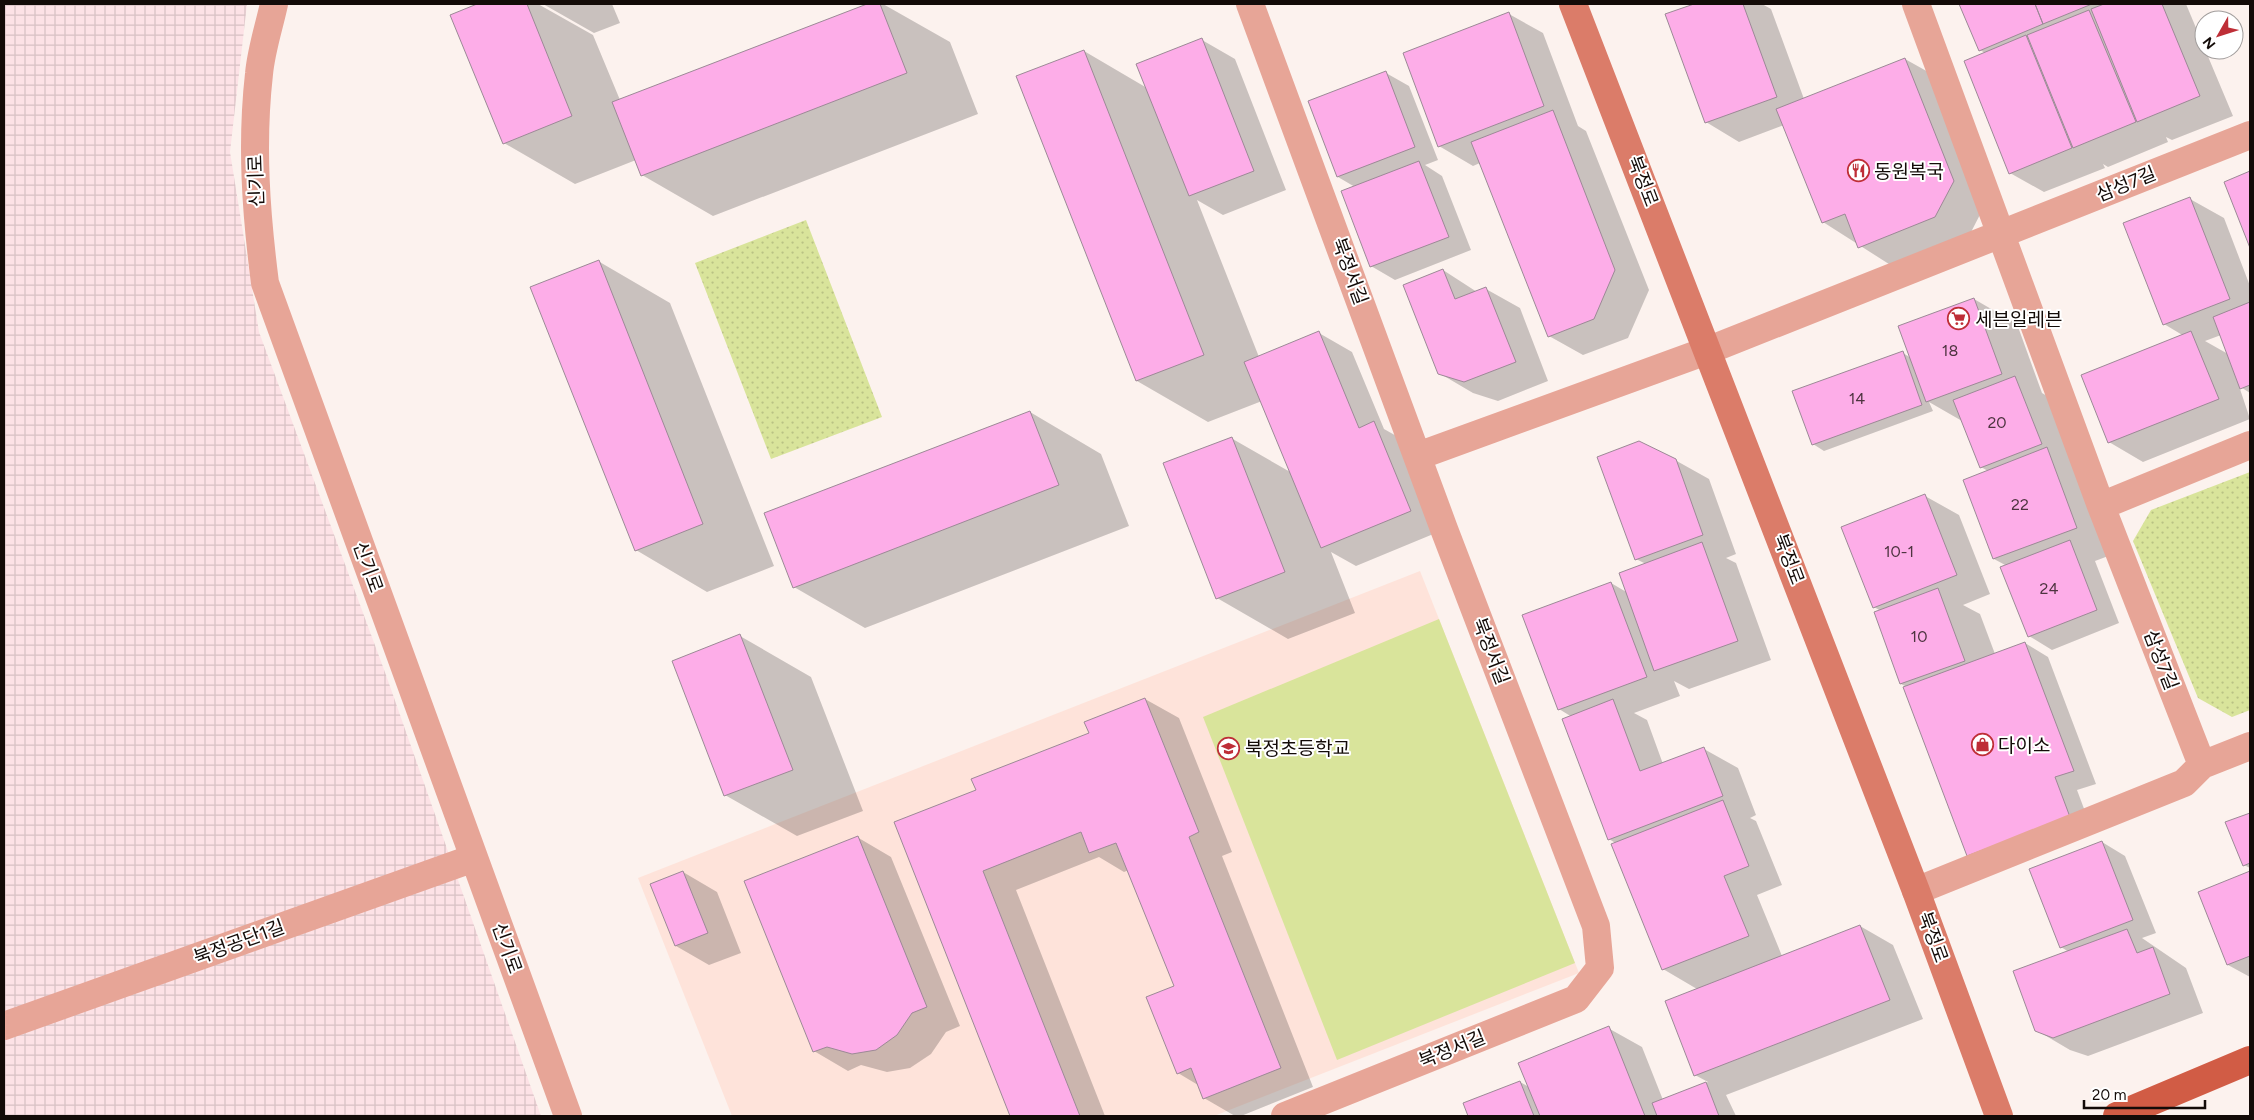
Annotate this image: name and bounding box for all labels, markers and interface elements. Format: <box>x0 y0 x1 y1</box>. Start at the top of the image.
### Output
north arrow <box>2194 10 2244 60</box>
text: N <box>2199 33 2219 52</box>
street label: 북정로 <box>1623 152 1663 210</box>
street label: 신기로 <box>244 154 268 208</box>
restaurant icon: 동원복국 <box>1846 159 1870 183</box>
place label: 동원복국 <box>1874 160 1944 183</box>
street label: 삼성7길 <box>2093 162 2159 206</box>
street label: 북정서길 <box>1327 234 1373 308</box>
supermarket icon: 세븐일레븐 <box>1947 307 1971 331</box>
place label: 세븐일레븐 <box>1975 308 2062 331</box>
house number: 18 <box>1942 341 1958 360</box>
house number: 14 <box>1849 389 1865 408</box>
house number: 20 <box>1987 413 2007 432</box>
house number: 22 <box>2011 495 2029 514</box>
street label: 북정로 <box>1769 530 1809 588</box>
street label: 신기로 <box>348 538 388 596</box>
house number: 10-1 <box>1884 542 1914 561</box>
house number: 24 <box>2040 579 2058 598</box>
street label: 북정서길 <box>1468 614 1514 688</box>
house number: 10 <box>1911 627 1927 646</box>
street label: 삼성7길 <box>2139 627 2183 693</box>
shop icon: 다이소 <box>1970 733 1994 757</box>
place label: 다이소 <box>1998 734 2050 757</box>
school or university icon: 북정초등학교 <box>1217 736 1241 760</box>
place label: 북정초등학교 <box>1245 737 1350 760</box>
street label: 북정로 <box>1913 908 1953 966</box>
street label: 북정공단1길 <box>190 915 288 969</box>
street label: 신기로 <box>487 919 527 977</box>
street label: 북정서길 <box>1415 1025 1489 1073</box>
scale bar <box>2084 1078 2205 1110</box>
text: 20 m <box>2092 1086 2126 1104</box>

